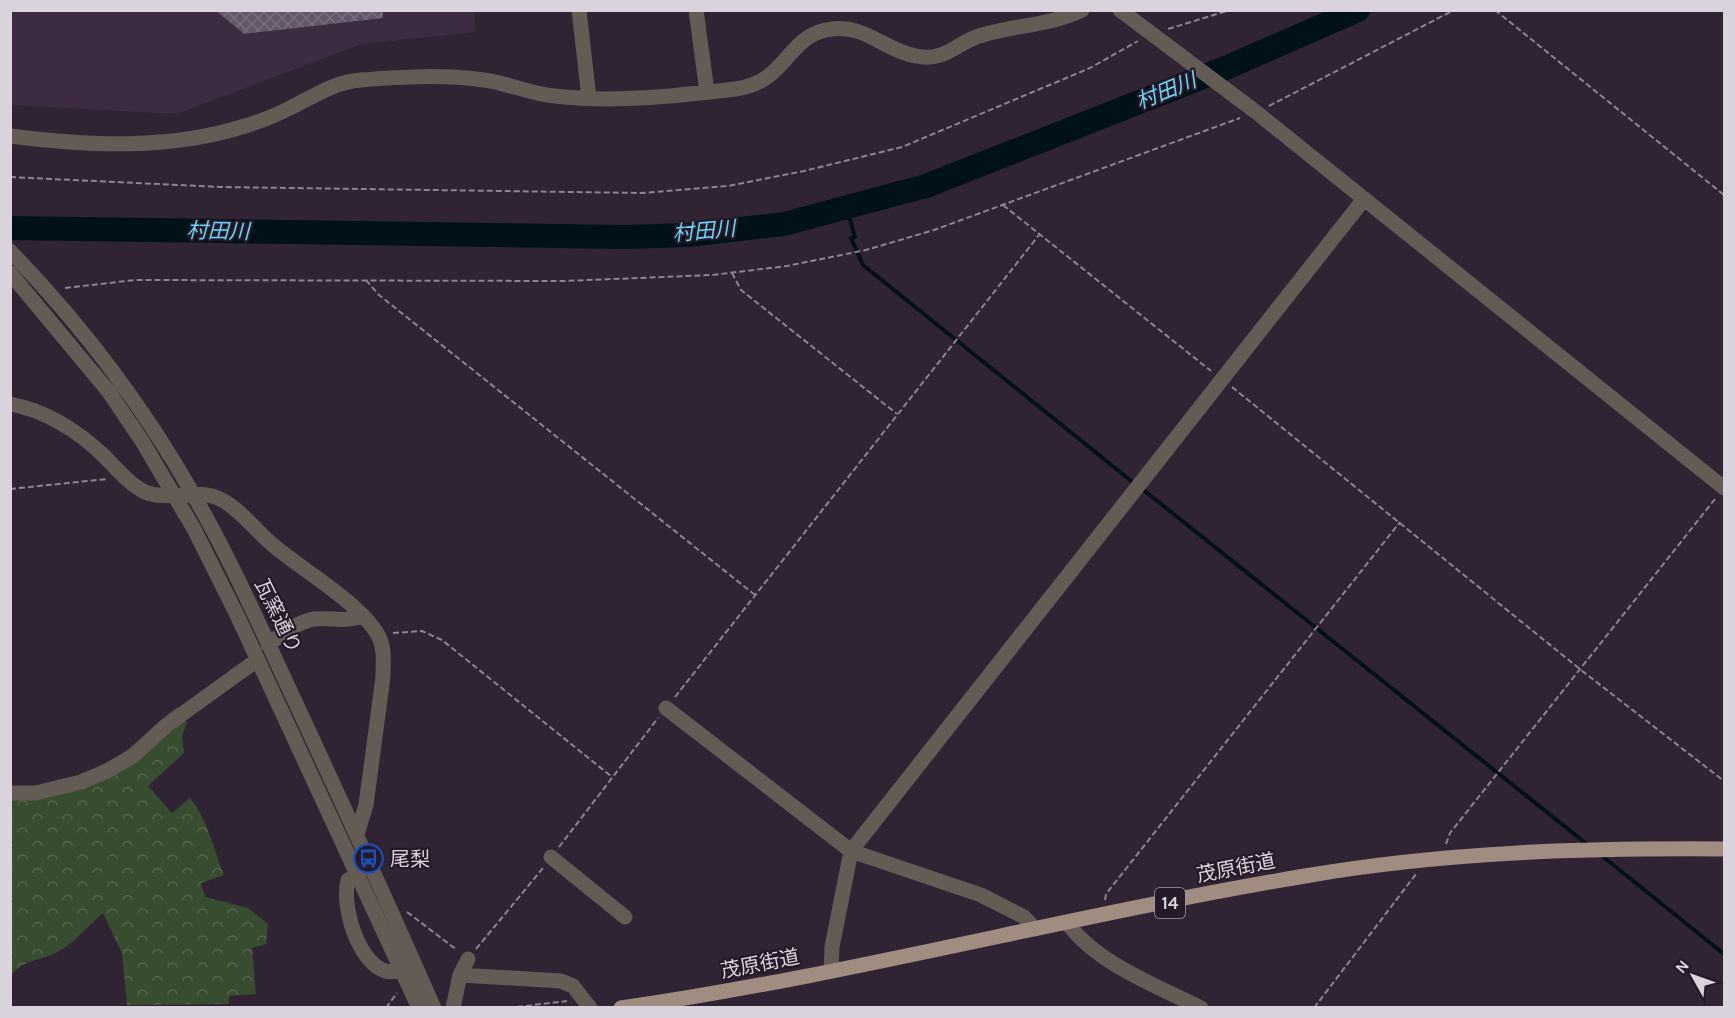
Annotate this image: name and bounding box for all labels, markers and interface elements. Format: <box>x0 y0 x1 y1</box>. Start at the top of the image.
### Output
water label: 村田川 <box>1132 67 1202 114</box>
water label: 村田川 <box>672 216 738 246</box>
water label: 村田川 <box>186 218 252 244</box>
street label: 瓦窯通り <box>250 575 306 657</box>
bus stop icon: 尾梨 <box>353 843 385 875</box>
place label: 尾梨 <box>390 848 430 871</box>
street label: 茂原街道 <box>1195 849 1277 887</box>
road number: 14 <box>1155 888 1185 918</box>
street label: 茂原街道 <box>719 945 801 983</box>
north arrow <box>1663 946 1723 1006</box>
text: N <box>1671 956 1693 977</box>

